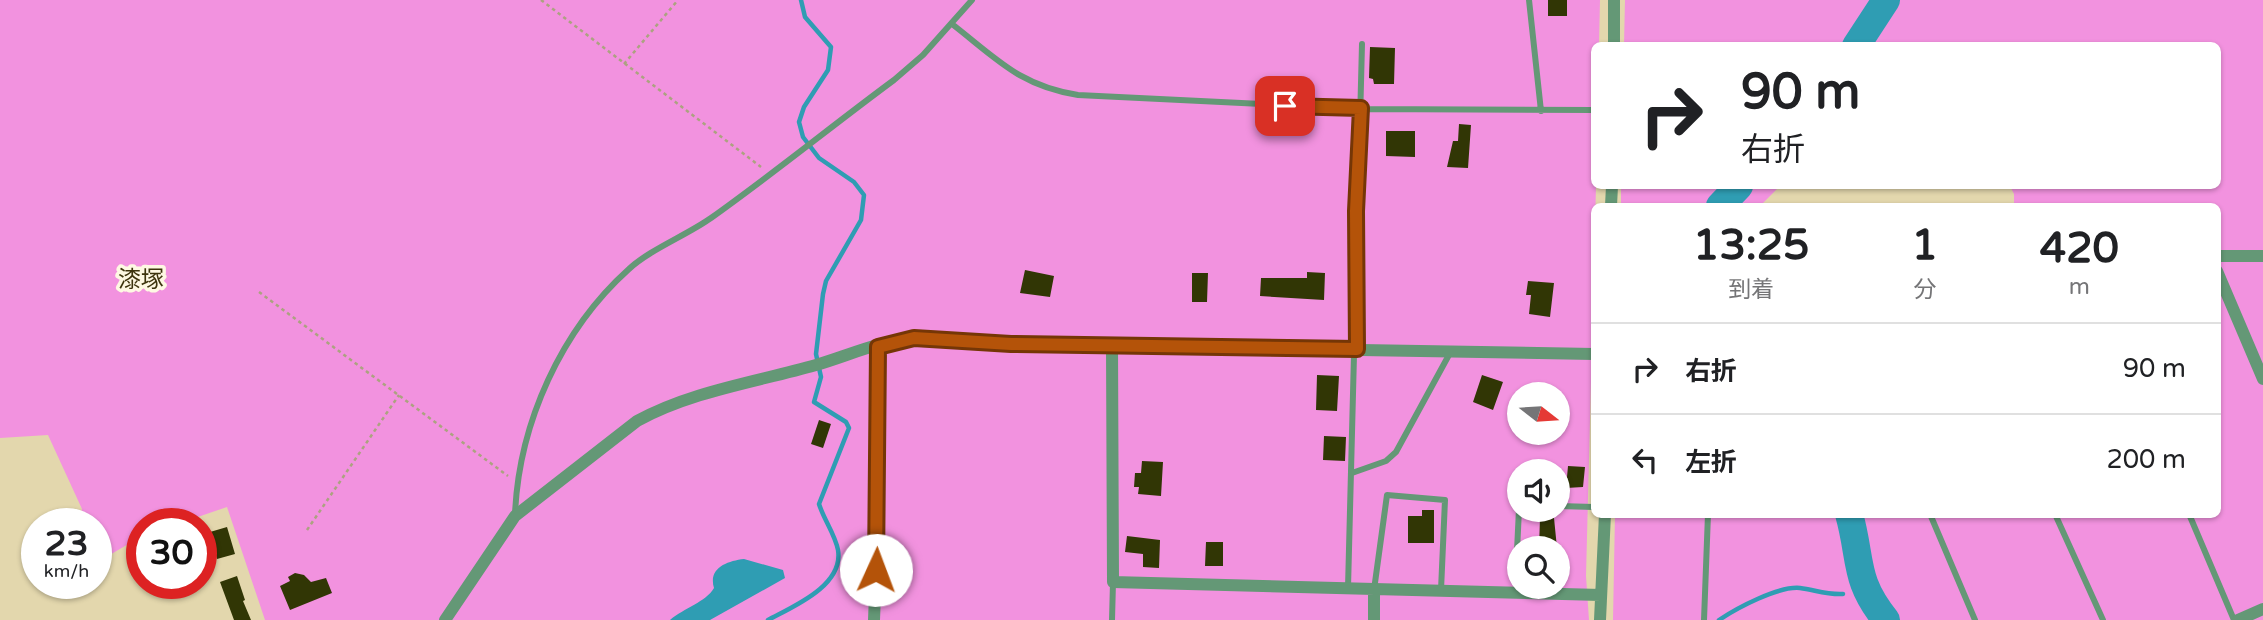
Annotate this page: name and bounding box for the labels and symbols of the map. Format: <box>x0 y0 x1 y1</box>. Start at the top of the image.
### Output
pin <box>1255 76 1315 136</box>
district label: 漆塚 <box>118 266 164 294</box>
north arrow <box>1507 382 1570 444</box>
speed limit sign: 30 <box>126 508 217 599</box>
position arrow <box>839 533 913 607</box>

